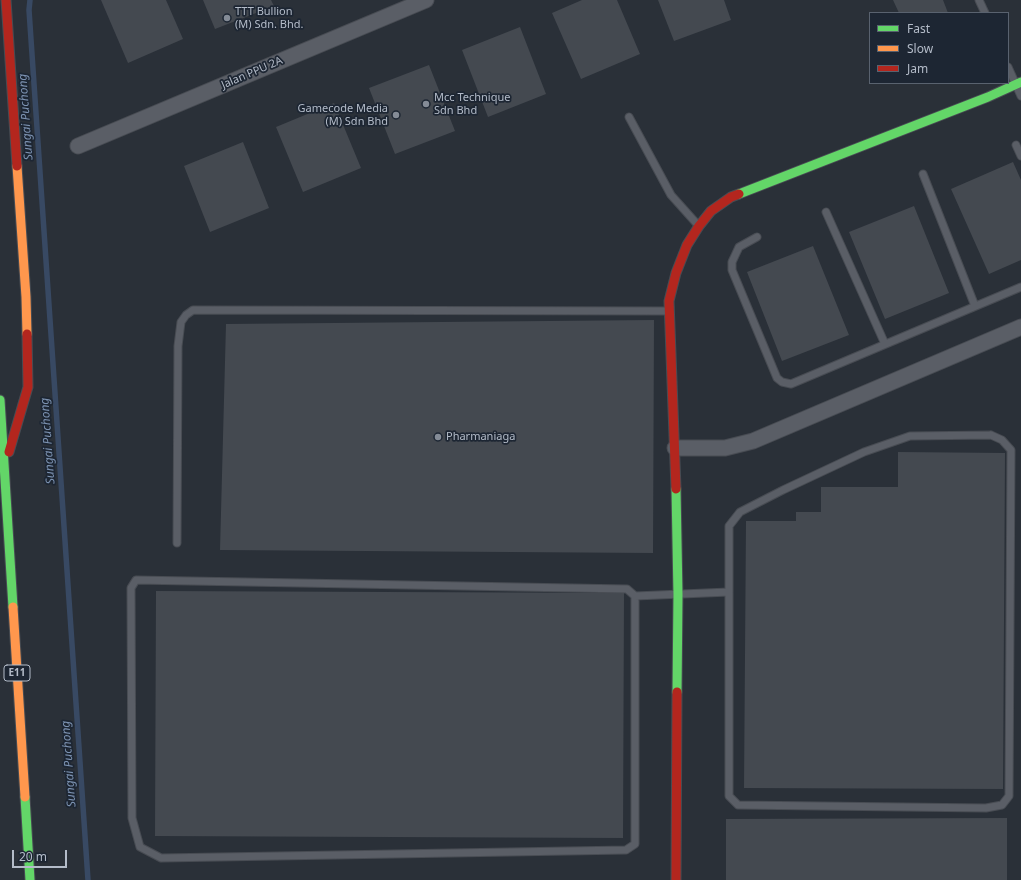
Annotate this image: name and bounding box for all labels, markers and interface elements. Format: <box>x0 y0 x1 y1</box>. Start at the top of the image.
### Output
place label: TTT Bullion (M) Sdn. Bhd. <box>235 5 304 31</box>
legend <box>869 12 1009 84</box>
marker: TTT Bullion (M) Sdn. Bhd. <box>222 13 232 23</box>
text: Fast <box>907 20 930 37</box>
text: Slow <box>907 40 933 57</box>
street label: Jalan PPU 2A <box>219 54 285 92</box>
text: Jam <box>907 60 928 77</box>
water label: Sungai Puchong <box>16 73 36 161</box>
place label: Mcc Technique Sdn Bhd <box>434 91 510 117</box>
marker: Mcc Technique Sdn Bhd <box>421 99 431 109</box>
place label: Gamecode Media (M) Sdn Bhd <box>298 102 388 128</box>
marker: Gamecode Media (M) Sdn Bhd <box>391 110 401 120</box>
water label: Sungai Puchong <box>38 397 58 485</box>
place label: Pharmaniaga <box>446 430 515 444</box>
marker: Pharmaniaga <box>433 432 443 442</box>
road number: E11 <box>4 665 30 681</box>
water label: Sungai Puchong <box>59 720 79 808</box>
scale bar <box>14 842 69 868</box>
text: 20 m <box>19 848 47 865</box>

